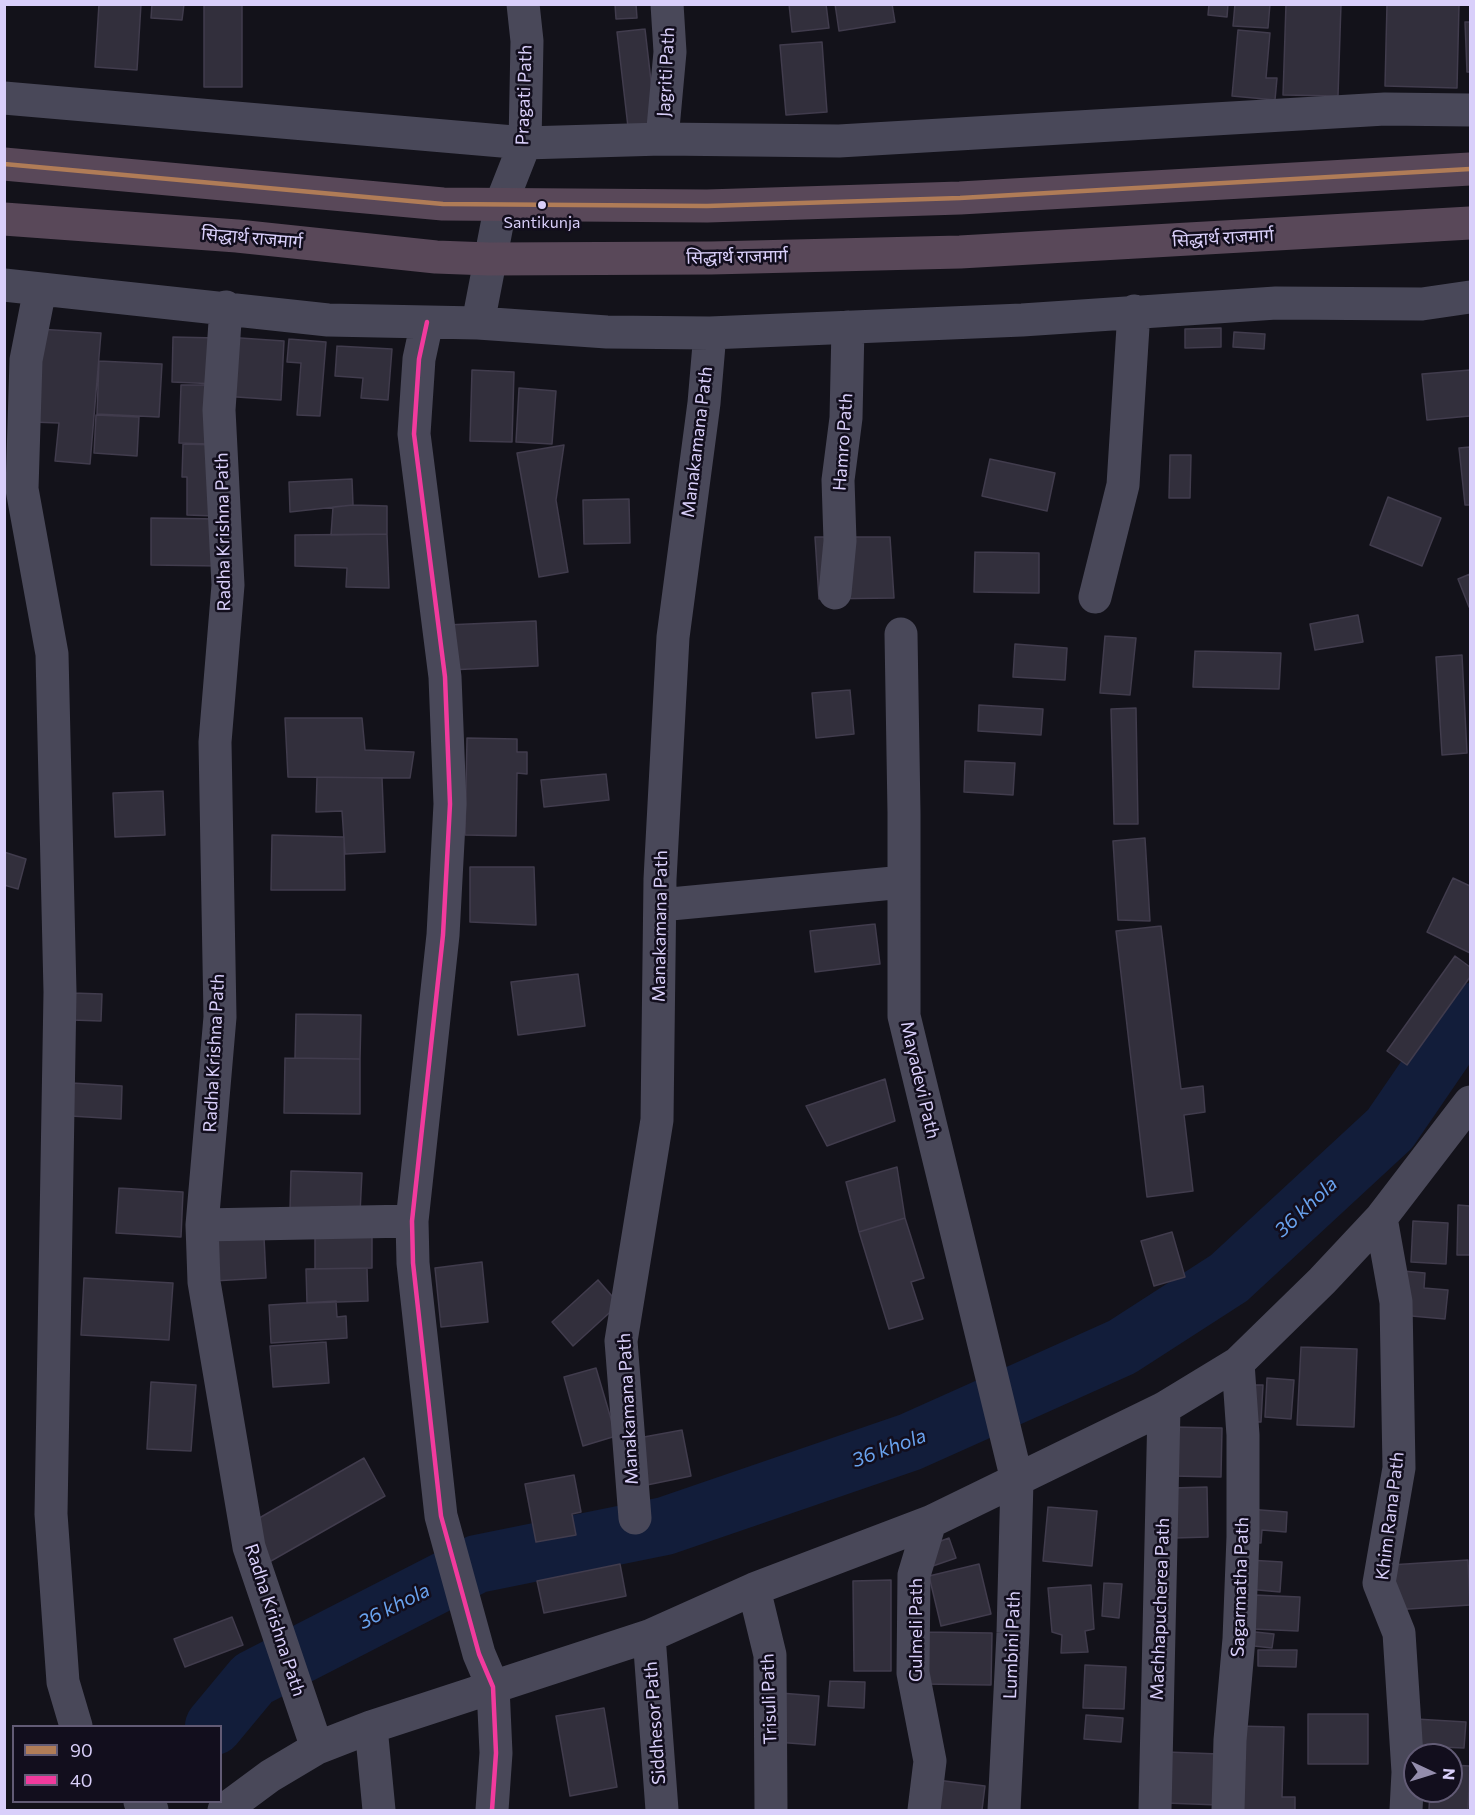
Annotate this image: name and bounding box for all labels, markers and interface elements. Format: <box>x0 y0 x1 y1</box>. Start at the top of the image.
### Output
street label: Jagriti Path <box>653 26 679 118</box>
street label: Pragati Path <box>511 44 537 146</box>
marker: Santikunja <box>536 199 548 211</box>
place label: Santikunja <box>504 213 580 233</box>
street label: सिद्धार्थ राजमार्ग <box>200 223 304 253</box>
street label: सिद्धार्थ राजमार्ग <box>1172 225 1274 251</box>
street label: सिद्धार्थ राजमार्ग <box>686 245 788 269</box>
street label: Manakamana Path <box>677 365 717 519</box>
street label: Hamro Path <box>829 392 857 492</box>
street label: Radha Krishna Path <box>211 452 235 612</box>
street label: Manakamana Path <box>648 850 672 1002</box>
street label: Radha Krishna Path <box>199 973 229 1133</box>
street label: Mayadevi Path <box>896 1019 944 1141</box>
water label: 36 khola <box>1270 1172 1342 1242</box>
street label: Manakamana Path <box>613 1333 643 1485</box>
water label: 36 khola <box>849 1424 929 1472</box>
street label: Khim Rana Path <box>1371 1451 1409 1581</box>
street label: Machhapucherea Path <box>1146 1517 1174 1701</box>
street label: Sagarmatha Path <box>1227 1517 1253 1657</box>
street label: Radha Krishna Path <box>240 1541 310 1699</box>
water label: 36 khola <box>354 1578 434 1634</box>
street label: Gulmeli Path <box>905 1578 927 1682</box>
street label: Lumbini Path <box>999 1591 1025 1699</box>
street label: Trisuli Path <box>757 1653 781 1745</box>
street label: Siddhesor Path <box>640 1661 670 1785</box>
legend <box>12 1725 222 1803</box>
text: 90 <box>70 1739 93 1761</box>
north arrow <box>1403 1743 1463 1803</box>
text: N <box>1440 1768 1459 1781</box>
text: 40 <box>70 1769 93 1791</box>

